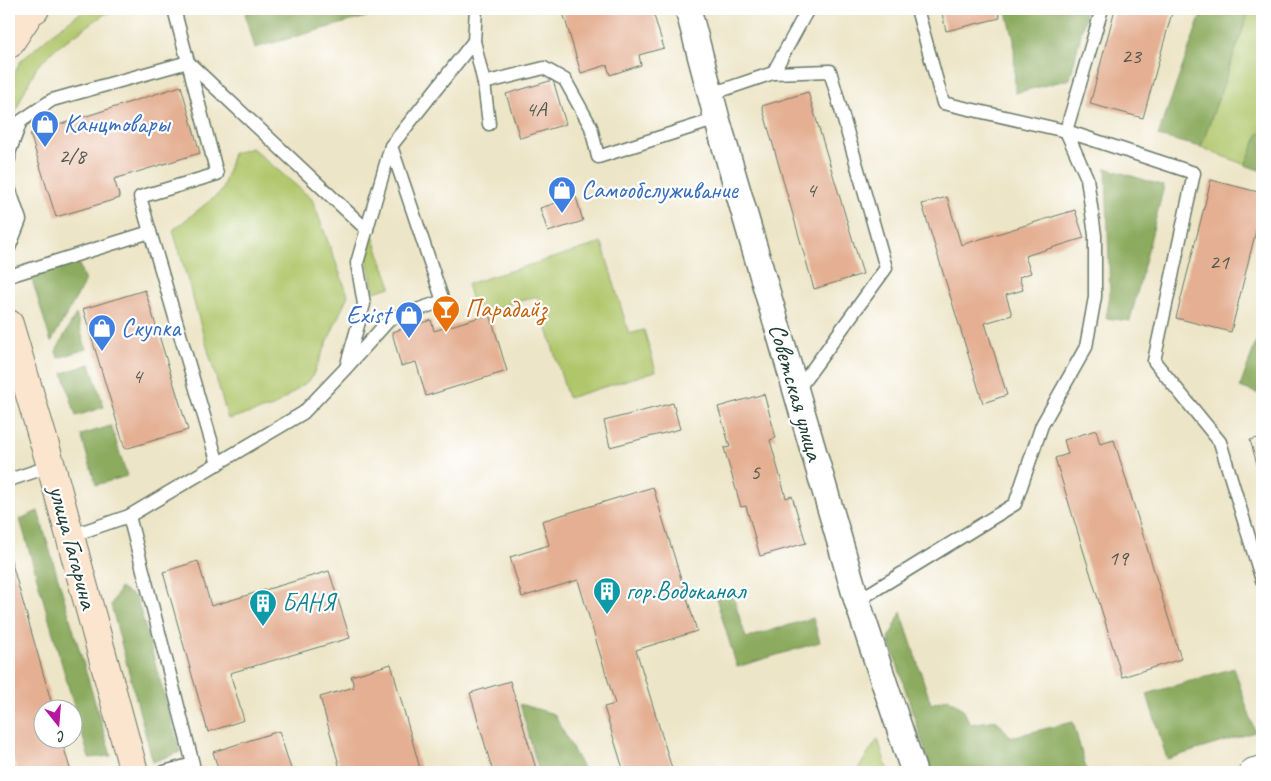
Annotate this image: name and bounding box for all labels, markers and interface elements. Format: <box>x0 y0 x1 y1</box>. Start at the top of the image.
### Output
house number: 23 <box>1121 42 1143 70</box>
house number: 4А <box>526 95 547 123</box>
place label: Канцтовары <box>64 108 171 140</box>
shop icon: Канцтовары <box>30 109 60 148</box>
house number: 2/8 <box>58 142 88 170</box>
place label: Самообслуживание <box>581 174 739 206</box>
shop icon: Самообслуживание <box>547 175 577 214</box>
house number: 4 <box>806 176 818 204</box>
house number: 21 <box>1209 248 1230 276</box>
place label: Парадайз <box>465 293 548 326</box>
bar icon: Парадайз <box>431 294 461 333</box>
place label: Exist <box>346 299 394 331</box>
shop icon: Exist <box>394 300 424 339</box>
place label: Скупка <box>121 312 182 344</box>
shop icon: Скупка <box>87 313 117 352</box>
street label: Советская улица <box>761 320 831 466</box>
house number: 4 <box>132 362 144 390</box>
house number: 5 <box>750 458 761 486</box>
street label: улица Гагарина <box>41 480 105 614</box>
house number: 19 <box>1108 544 1130 572</box>
place label: гор.Водоканал <box>626 575 747 607</box>
building icon: гор.Водоканал <box>592 576 622 615</box>
place label: БАНЯ <box>282 587 338 619</box>
building icon: БАНЯ <box>248 588 278 627</box>
north arrow <box>32 698 82 748</box>
text: С <box>54 727 67 746</box>

